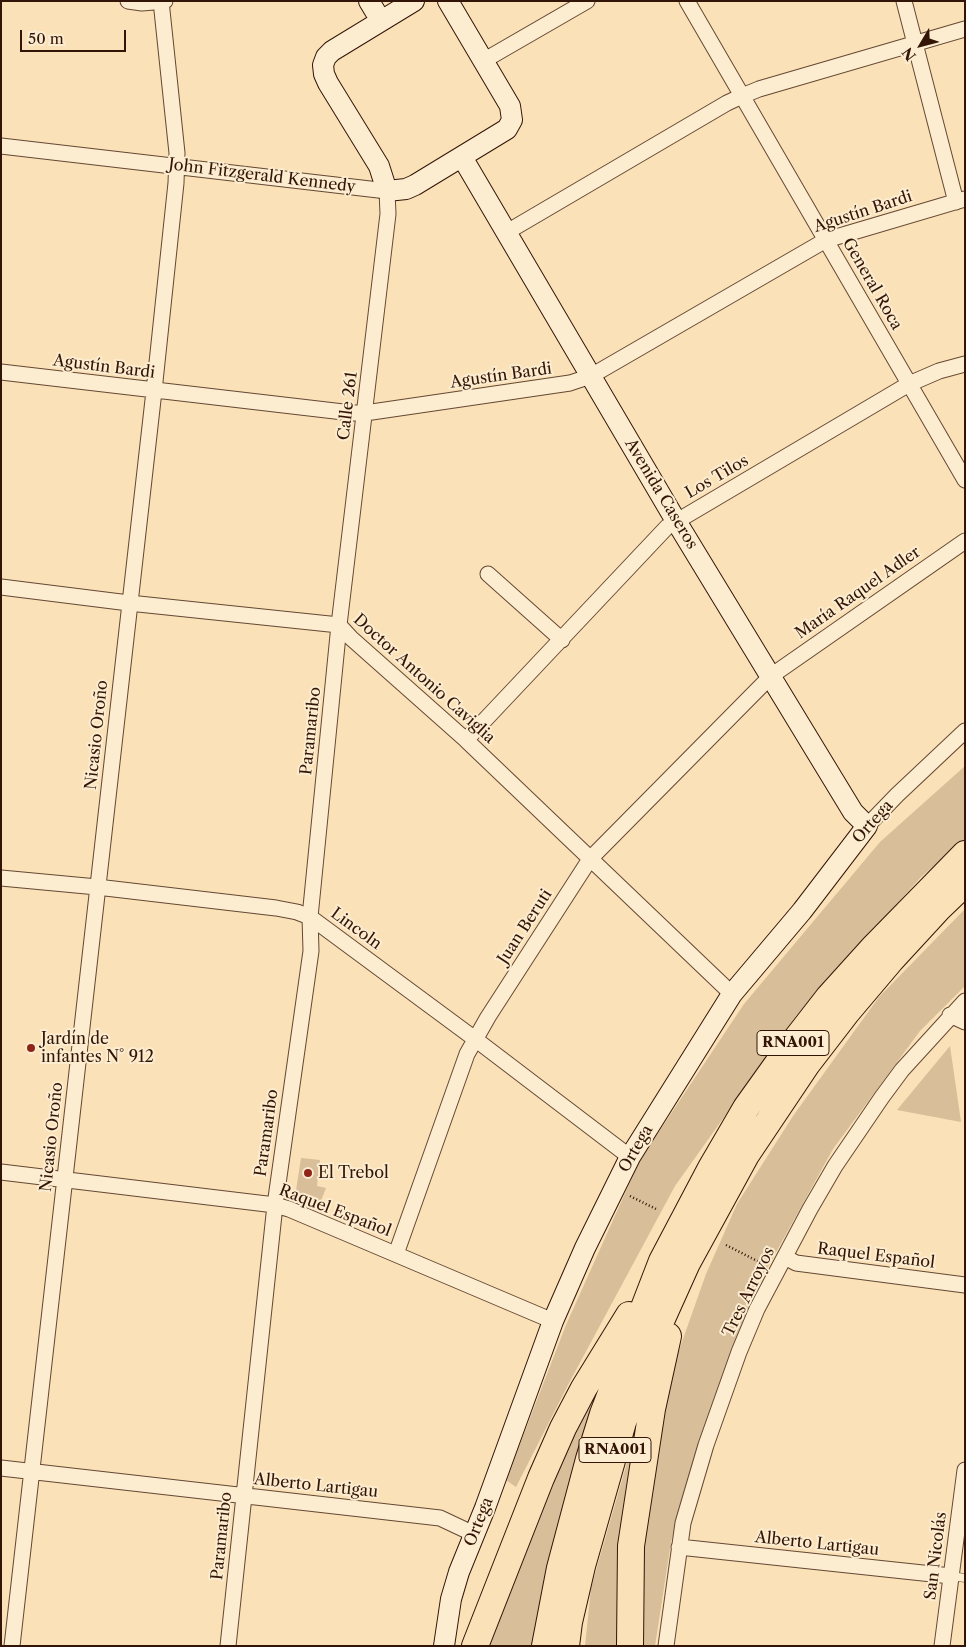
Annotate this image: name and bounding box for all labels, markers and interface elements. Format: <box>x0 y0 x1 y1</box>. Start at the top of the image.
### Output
scale bar <box>22 20 129 52</box>
north arrow <box>896 20 946 70</box>
text: 50 m <box>28 29 64 48</box>
text: N <box>898 44 920 64</box>
street label: John Fitzgerald Kennedy <box>167 155 357 197</box>
street label: Agustín Bardi <box>811 187 915 237</box>
street label: General Roca <box>838 235 906 333</box>
street label: Agustín Bardi <box>52 351 156 383</box>
street label: Agustín Bardi <box>449 359 553 393</box>
street label: Calle 261 <box>334 371 362 441</box>
street label: Avenida Caseros <box>620 435 702 553</box>
street label: Los Tilos <box>682 451 752 503</box>
street label: María Raquel Adler <box>792 543 924 643</box>
street label: Doctor Antonio Caviglia <box>349 610 499 748</box>
street label: Nicasio Oroño <box>82 679 112 791</box>
street label: Paramaribo <box>297 686 325 776</box>
street label: Ortega <box>849 796 897 848</box>
street label: Juan Beruti <box>494 886 556 968</box>
street label: Lincoln <box>327 904 385 954</box>
place label: Jardín de infantes N° 912 <box>41 1029 154 1067</box>
road number: RNA001 <box>757 1030 829 1056</box>
marker: Jardín de infantes N° 912 <box>25 1042 37 1054</box>
street label: Nicasio Oroño <box>37 1081 67 1193</box>
street label: Paramaribo <box>251 1088 283 1178</box>
street label: Ortega <box>615 1122 657 1176</box>
place label: El Trebol <box>318 1163 389 1183</box>
marker: El Trebol <box>302 1167 314 1179</box>
street label: Raquel Español <box>276 1181 394 1241</box>
street label: Raquel Español <box>816 1239 936 1273</box>
street label: Tres Arroyos <box>719 1244 779 1340</box>
road number: RNA001 <box>579 1438 651 1462</box>
street label: Alberto Lartigau <box>253 1470 379 1502</box>
street label: Paramaribo <box>208 1491 236 1581</box>
street label: Ortega <box>460 1495 498 1549</box>
street label: San Nicolás <box>921 1511 951 1601</box>
street label: Alberto Lartigau <box>754 1528 880 1560</box>

